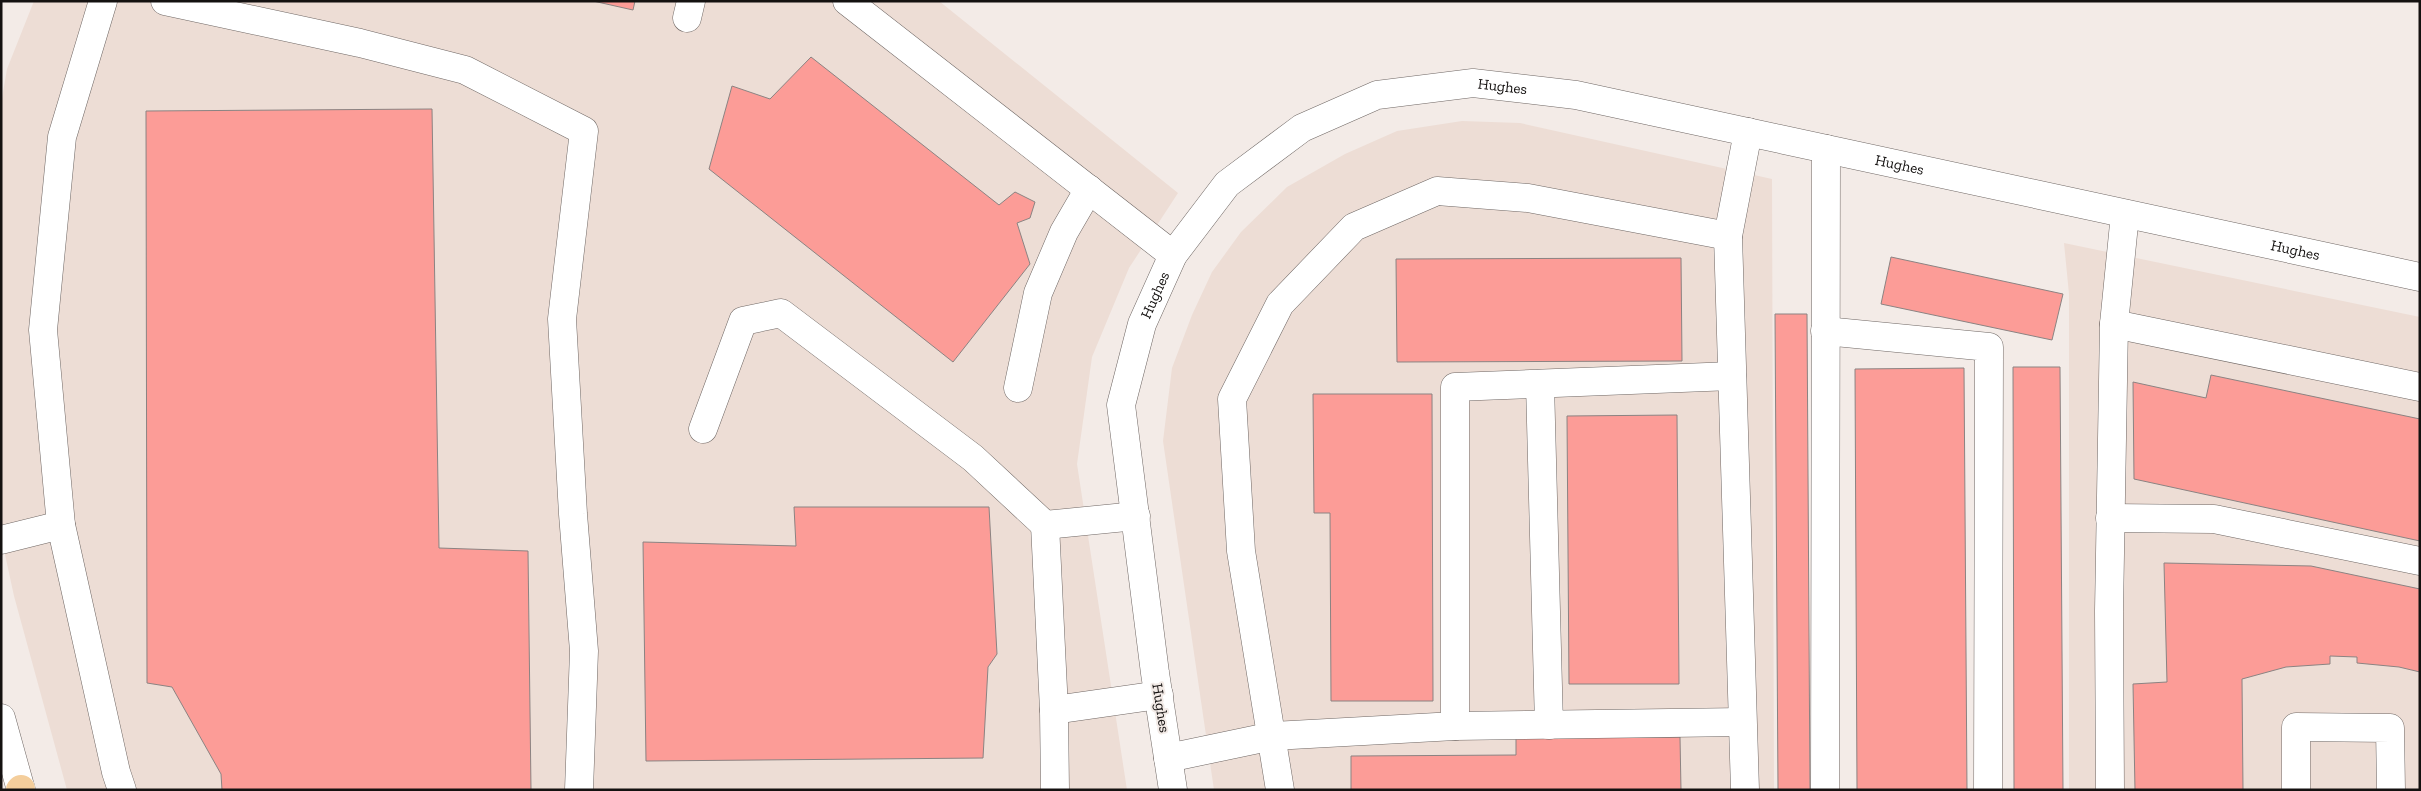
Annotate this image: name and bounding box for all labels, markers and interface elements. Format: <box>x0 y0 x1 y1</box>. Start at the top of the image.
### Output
street label: Hughes <box>1477 75 1528 98</box>
street label: Hughes <box>1873 151 1926 179</box>
street label: Hughes <box>2269 236 2322 264</box>
street label: Hughes <box>1137 269 1173 321</box>
street label: Hughes <box>1148 682 1174 734</box>

